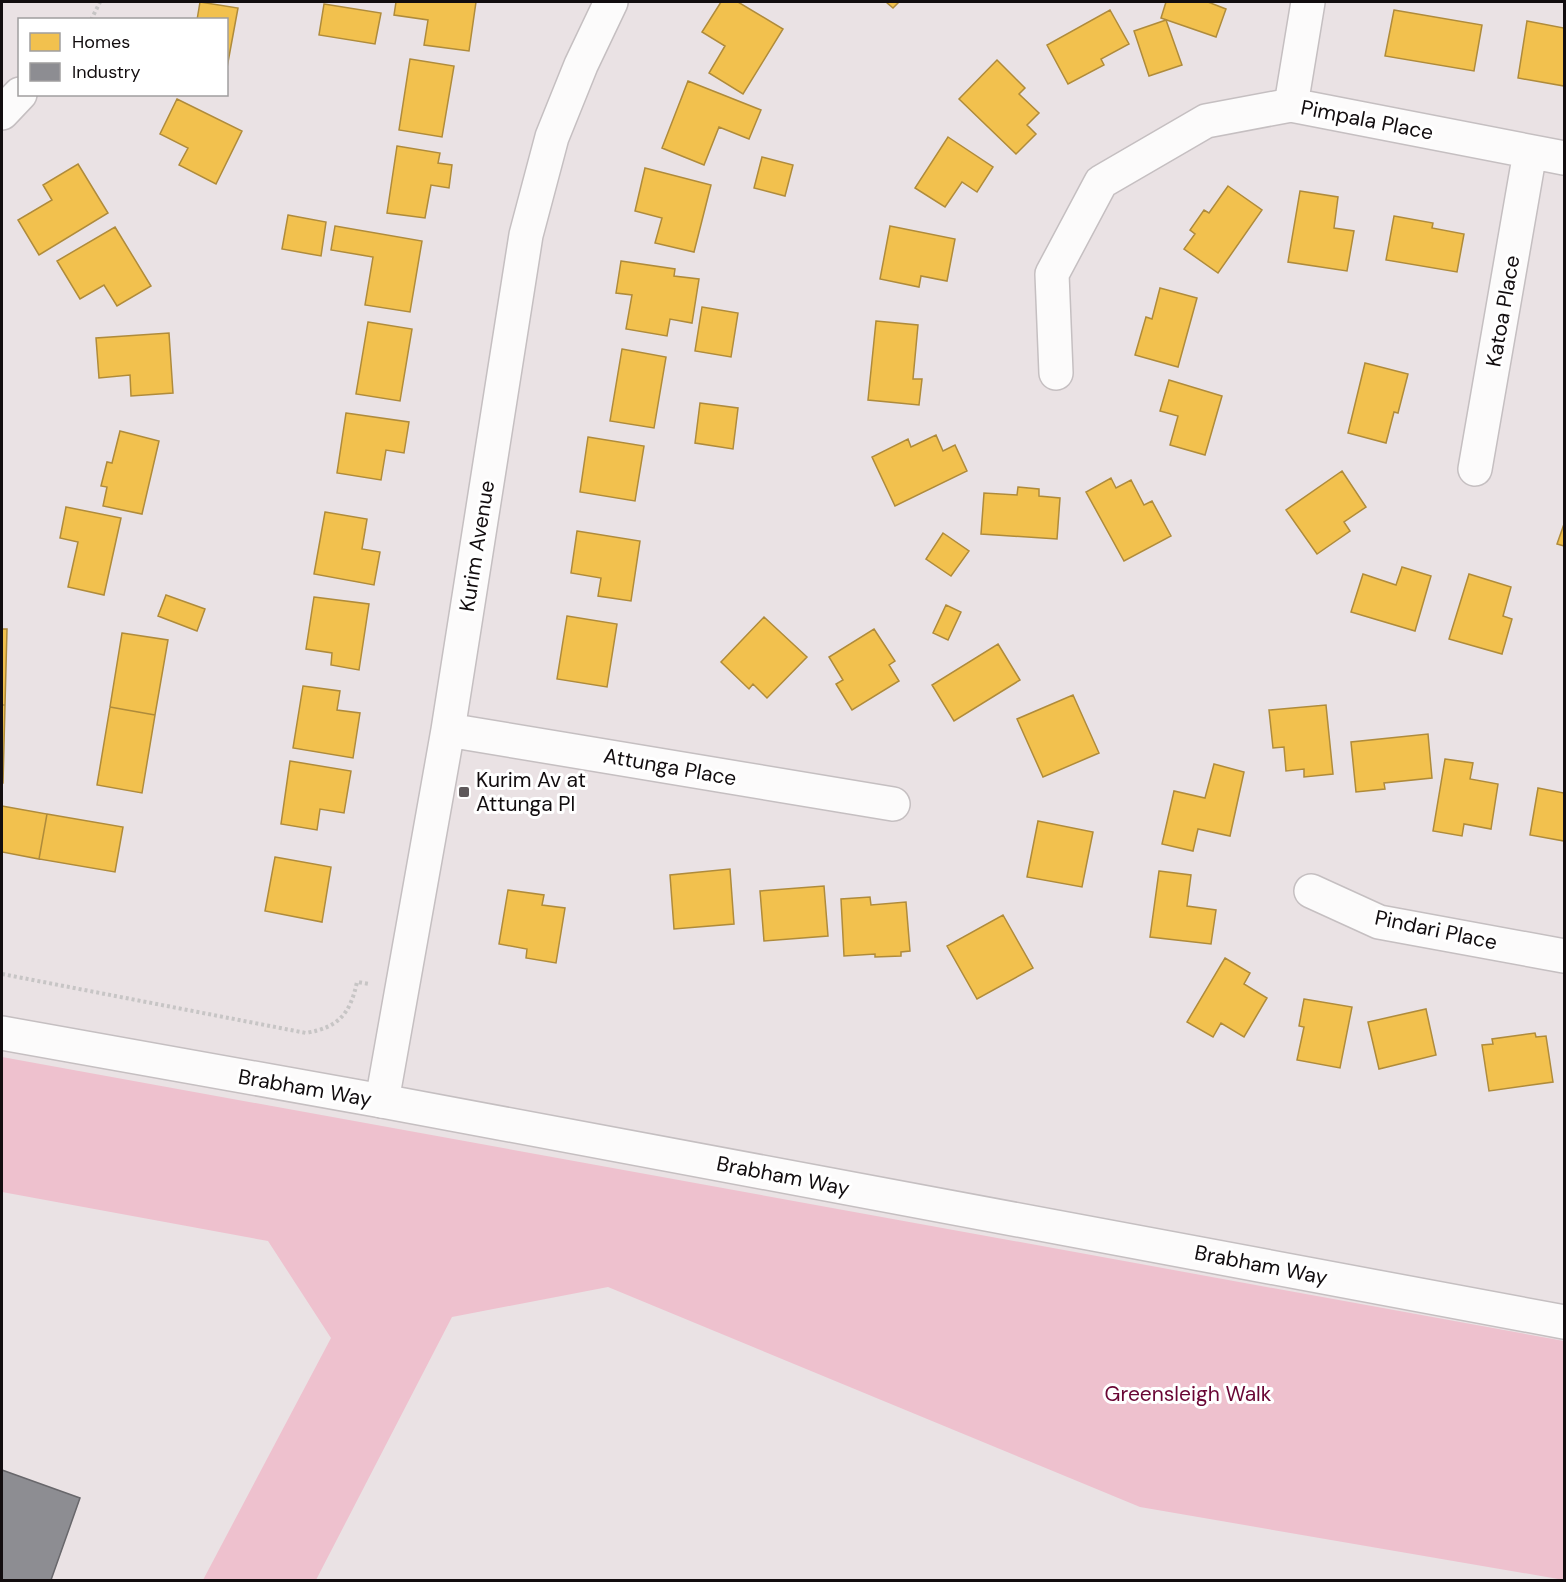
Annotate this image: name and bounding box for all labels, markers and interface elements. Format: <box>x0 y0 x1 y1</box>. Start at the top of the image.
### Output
legend <box>18 18 228 96</box>
text: Homes <box>72 30 130 54</box>
text: Industry <box>72 60 141 84</box>
street label: Pimpala Place <box>1298 93 1436 147</box>
street label: Katoa Place <box>1479 253 1527 369</box>
street label: Kurim Avenue <box>453 478 501 614</box>
street label: Attunga Place <box>601 742 739 792</box>
place label: Kurim Av at Attunga Pl <box>476 766 586 818</box>
marker: Kurim Av at Attunga Pl <box>457 785 471 799</box>
street label: Pindari Place <box>1372 903 1500 957</box>
street label: Brabham Way <box>236 1063 374 1114</box>
street label: Brabham Way <box>714 1149 852 1203</box>
street label: Brabham Way <box>1192 1238 1330 1292</box>
park label: Greensleigh Walk <box>1105 1380 1272 1408</box>

